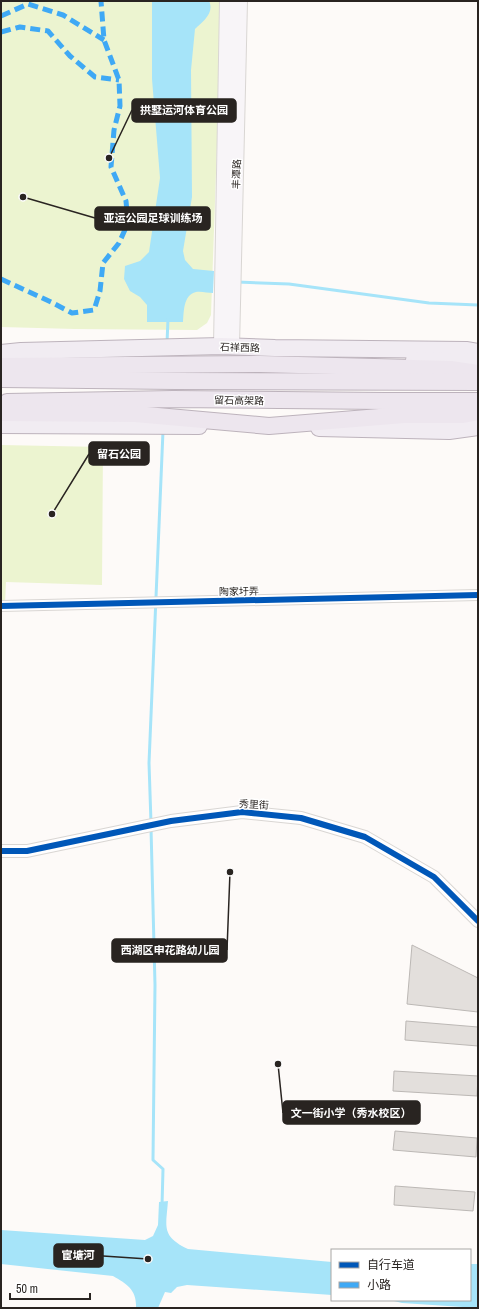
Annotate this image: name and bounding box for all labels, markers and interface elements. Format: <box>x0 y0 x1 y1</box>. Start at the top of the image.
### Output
callout: 拱墅运河体育公园 <box>132 99 236 122</box>
text: 拱墅运河体育公园 <box>140 103 228 117</box>
street label: 丰潭路 <box>229 159 244 189</box>
callout: 亚运公园足球训练场 <box>95 207 210 230</box>
text: 亚运公园足球训练场 <box>104 211 203 225</box>
street label: 石祥西路 <box>220 340 260 355</box>
street label: 留石高架路 <box>214 394 264 407</box>
callout: 留石公园 <box>89 442 149 465</box>
text: 留石公园 <box>97 447 141 461</box>
street label: 陶家圩弄 <box>219 585 259 598</box>
street label: 秀里街 <box>239 797 269 812</box>
callout: 西湖区申花路幼儿园 <box>112 939 227 962</box>
text: 西湖区申花路幼儿园 <box>121 943 220 957</box>
callout: 文一街小学（秀水校区） <box>283 1101 420 1124</box>
text: 文一街小学（秀水校区） <box>291 1106 412 1120</box>
callout: 宦塘河 <box>54 1244 103 1267</box>
text: 宦塘河 <box>62 1248 95 1262</box>
legend <box>331 1249 471 1301</box>
text: 自行车道 <box>367 1257 415 1273</box>
scale bar <box>10 1275 90 1301</box>
text: 小路 <box>367 1277 391 1293</box>
text: 50 m <box>16 1281 38 1297</box>

